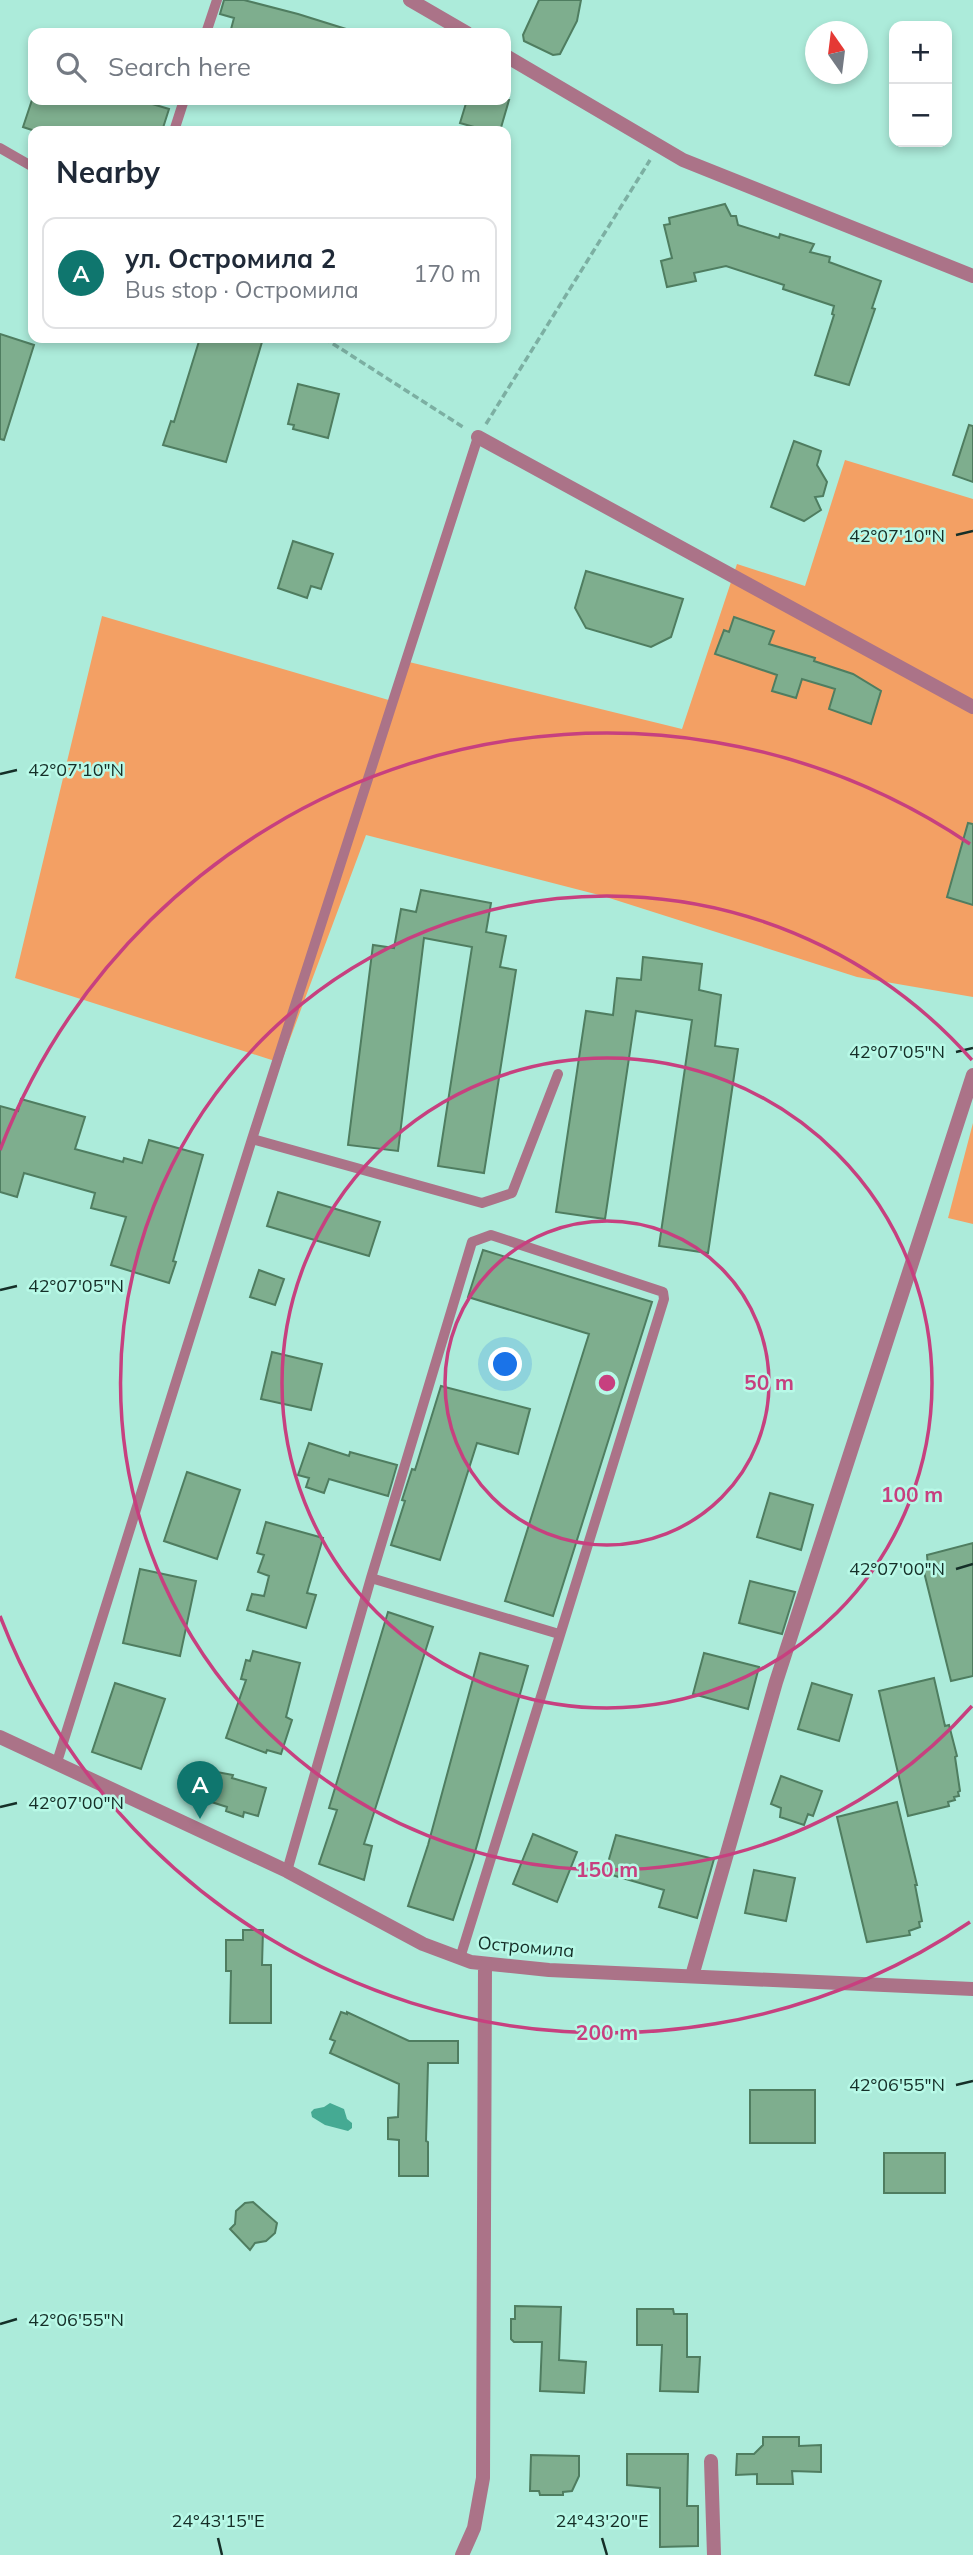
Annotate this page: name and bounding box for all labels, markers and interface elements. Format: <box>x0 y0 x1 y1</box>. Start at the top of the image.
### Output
north arrow <box>805 21 868 84</box>
map controls <box>889 21 952 147</box>
button: + <box>889 21 952 84</box>
search box <box>28 28 511 105</box>
icon: search <box>52 48 90 86</box>
text: Search here <box>108 50 251 83</box>
button: − <box>889 84 952 147</box>
text: Nearby <box>56 153 160 191</box>
text: ул. Остромила 2 <box>125 242 336 275</box>
text: A <box>72 259 90 288</box>
text: 170 m <box>413 259 481 288</box>
text: Bus stop · Остромила <box>125 275 359 304</box>
text: 42°07'10"N <box>849 524 945 547</box>
text: 42°07'10"N <box>28 758 124 781</box>
text: 42°07'05"N <box>849 1040 945 1063</box>
text: 42°07'05"N <box>28 1274 124 1297</box>
your location <box>488 1347 522 1381</box>
text: 50 m <box>744 1369 794 1395</box>
centre of rings <box>595 1371 619 1395</box>
text: 100 m <box>881 1481 943 1507</box>
text: 42°07'00"N <box>849 1557 945 1580</box>
pin: A <box>177 1761 223 1819</box>
text: 42°07'00"N <box>28 1791 124 1814</box>
text: 150 m <box>576 1856 638 1882</box>
street label: Остромила <box>477 1931 575 1962</box>
text: 200 m <box>576 2019 638 2045</box>
text: 42°06'55"N <box>849 2073 945 2096</box>
text: 42°06'55"N <box>28 2308 124 2331</box>
text: 24°43'15"E <box>171 2509 265 2532</box>
text: 24°43'20"E <box>555 2509 649 2532</box>

